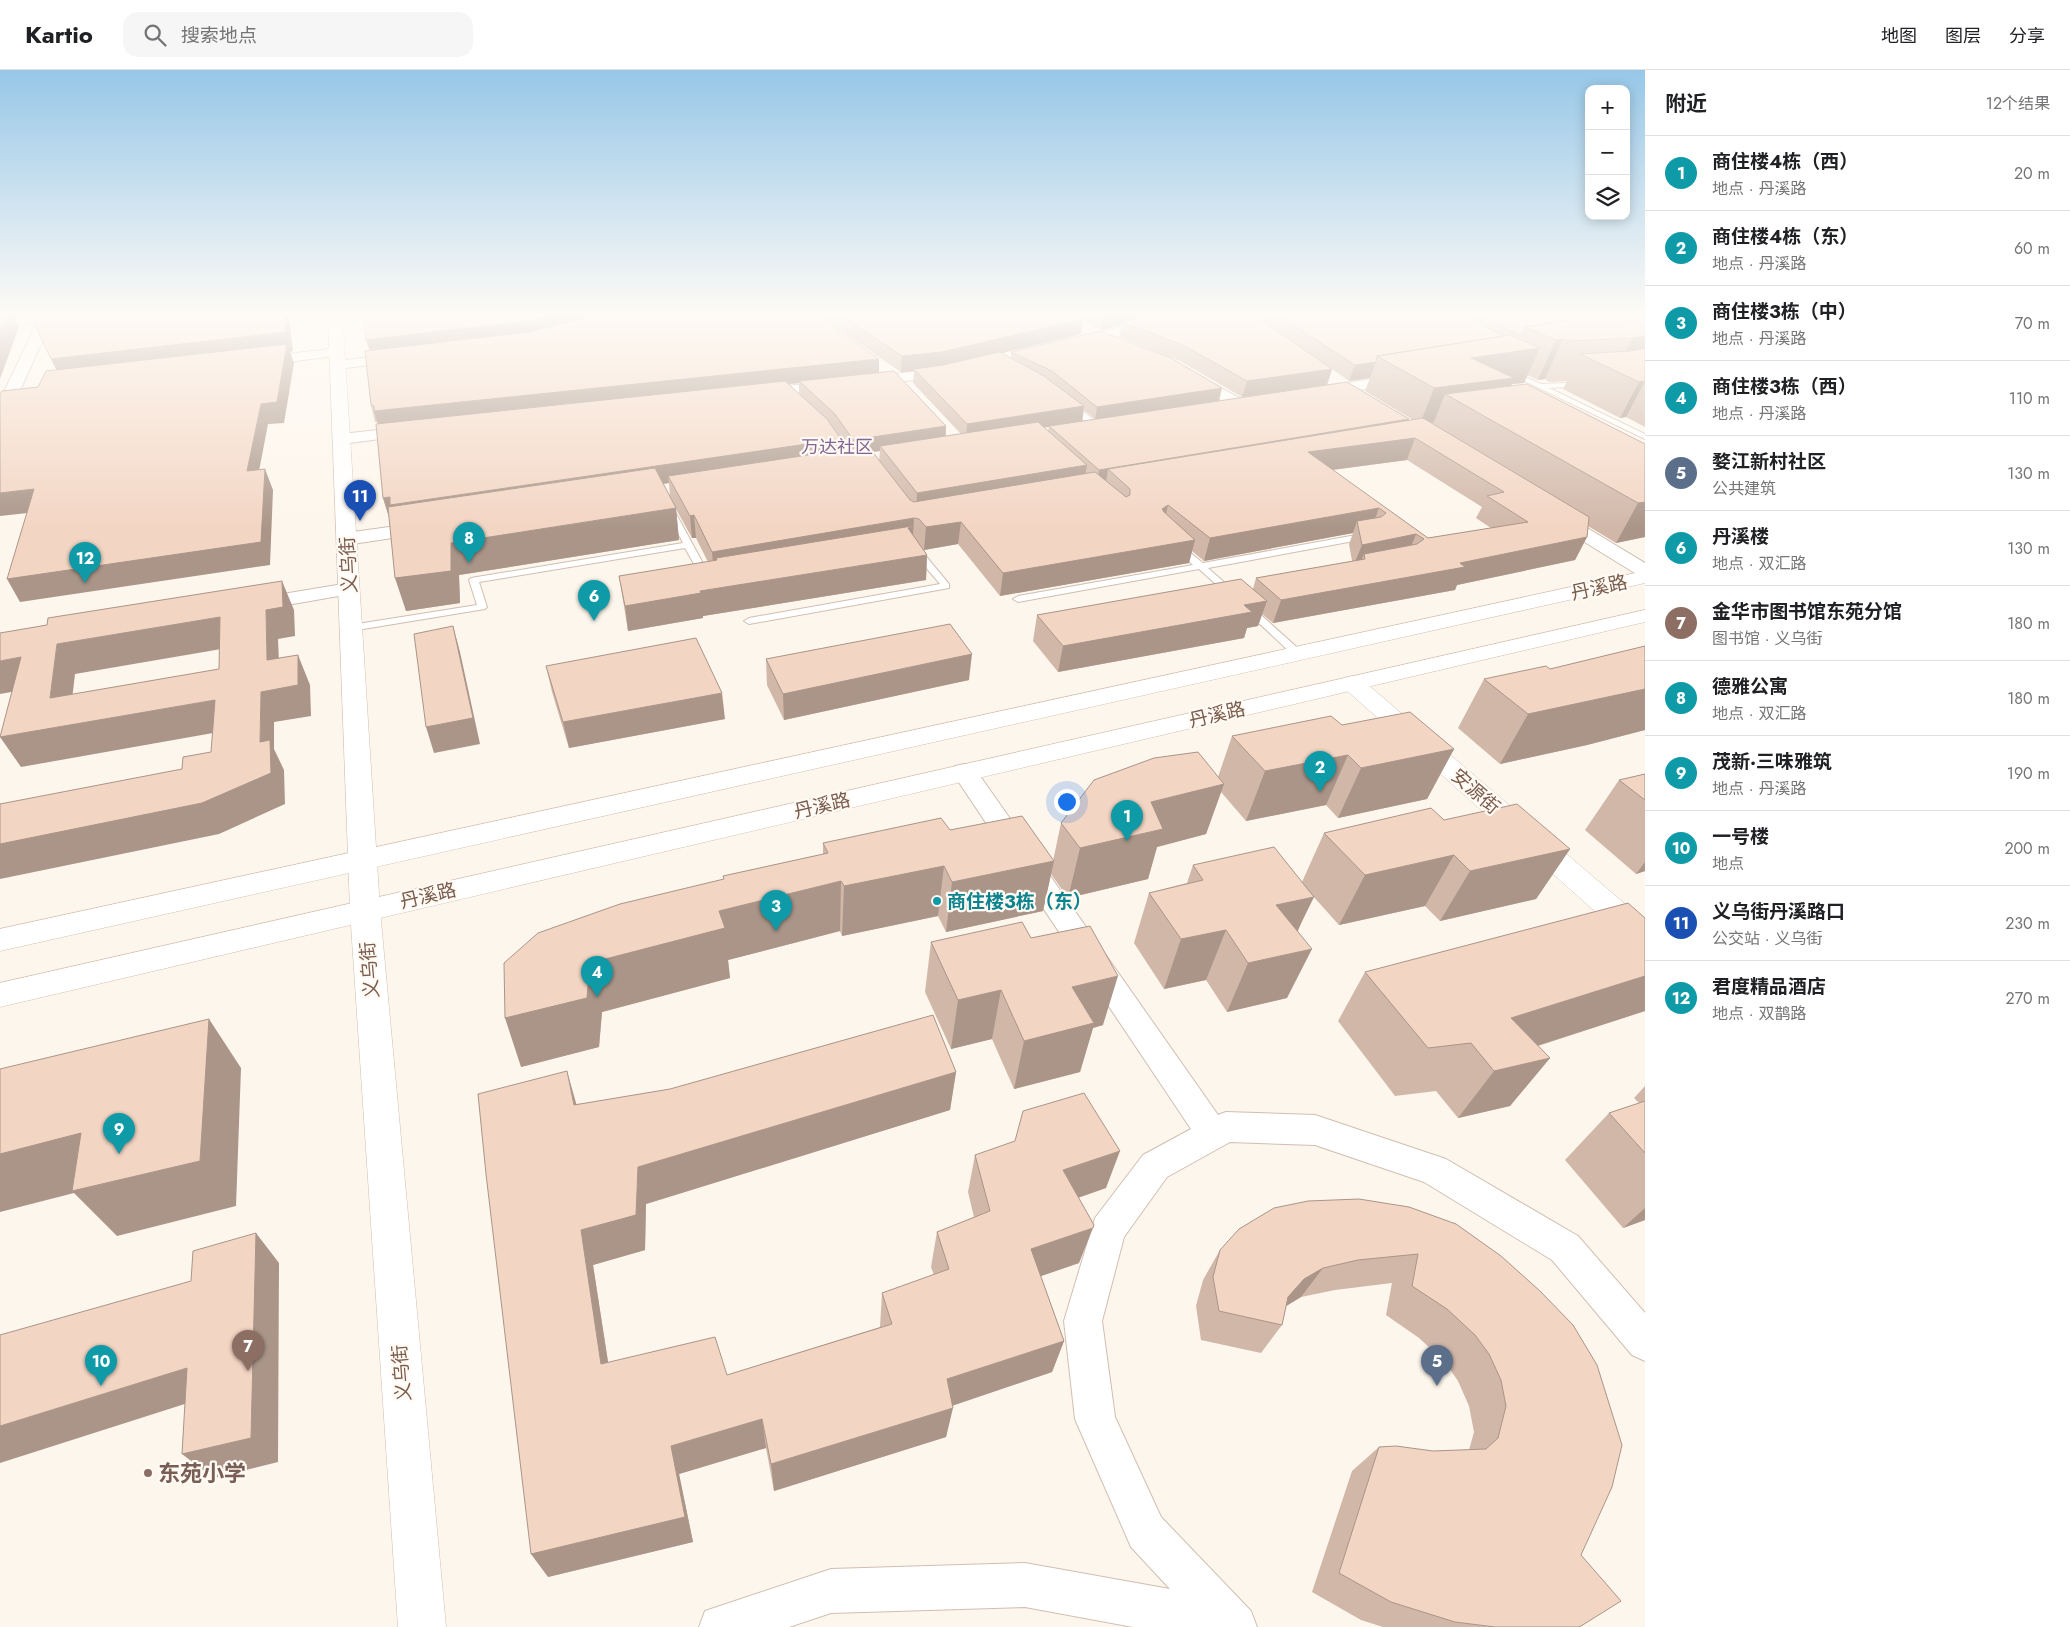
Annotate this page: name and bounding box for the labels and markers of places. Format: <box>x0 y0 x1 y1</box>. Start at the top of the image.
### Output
pin: 11 <box>344 480 376 521</box>
pin: 8 <box>453 522 485 563</box>
pin: 12 <box>69 542 101 583</box>
pin: 6 <box>578 580 610 621</box>
pin: 2 <box>1304 751 1336 792</box>
pin: 1 <box>1111 800 1143 841</box>
place label: 商住楼3栋（东） <box>947 888 1092 915</box>
pin: 3 <box>760 890 792 931</box>
marker: 商住楼3栋（东） <box>931 895 943 907</box>
pin: 4 <box>581 956 613 997</box>
pin: 9 <box>103 1113 135 1154</box>
pin: 7 <box>232 1330 264 1371</box>
pin: 10 <box>85 1345 117 1386</box>
pin: 5 <box>1421 1345 1453 1386</box>
place label: 东苑小学 <box>158 1457 246 1489</box>
marker: 东苑小学 <box>142 1467 154 1479</box>

